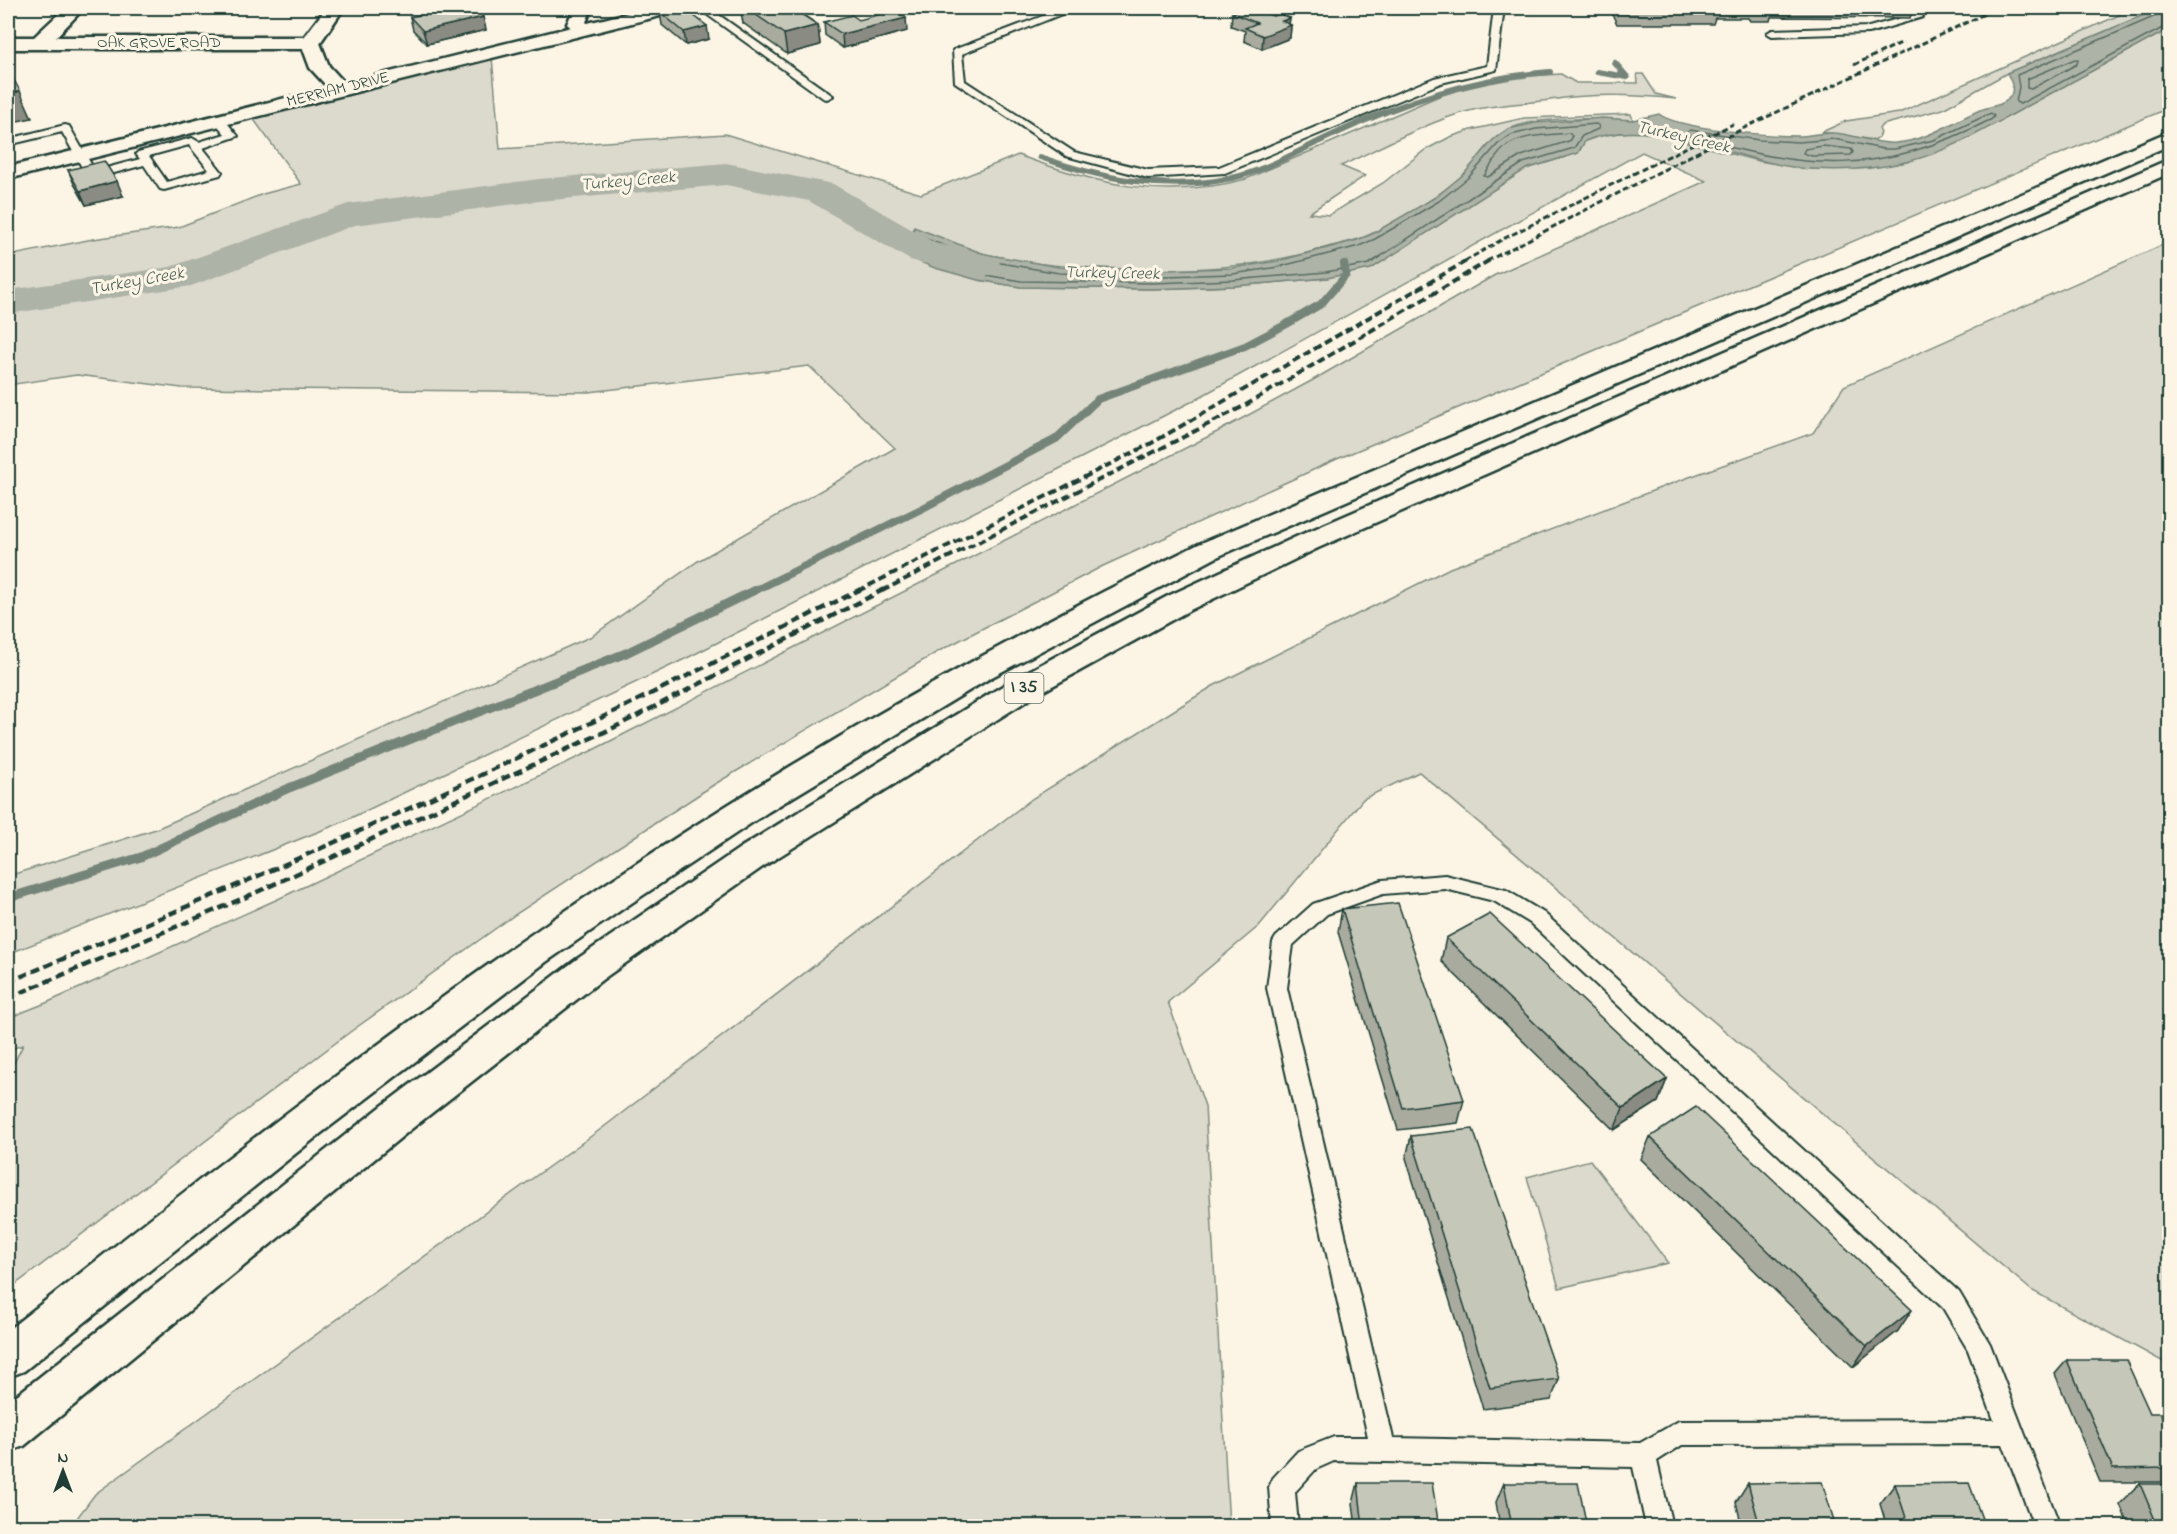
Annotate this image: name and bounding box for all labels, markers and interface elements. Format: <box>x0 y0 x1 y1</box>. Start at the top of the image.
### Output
street label: OAK GROVE ROAD <box>97 31 221 55</box>
street label: MERRIAM DRIVE <box>284 66 392 114</box>
water label: Turkey Creek <box>1634 115 1733 162</box>
water label: Turkey Creek <box>580 165 678 199</box>
water label: Turkey Creek <box>1064 260 1161 288</box>
water label: Turkey Creek <box>88 261 187 303</box>
road number: I 35 <box>1004 673 1044 703</box>
north arrow <box>33 1441 93 1501</box>
text: N <box>58 1446 69 1470</box>

